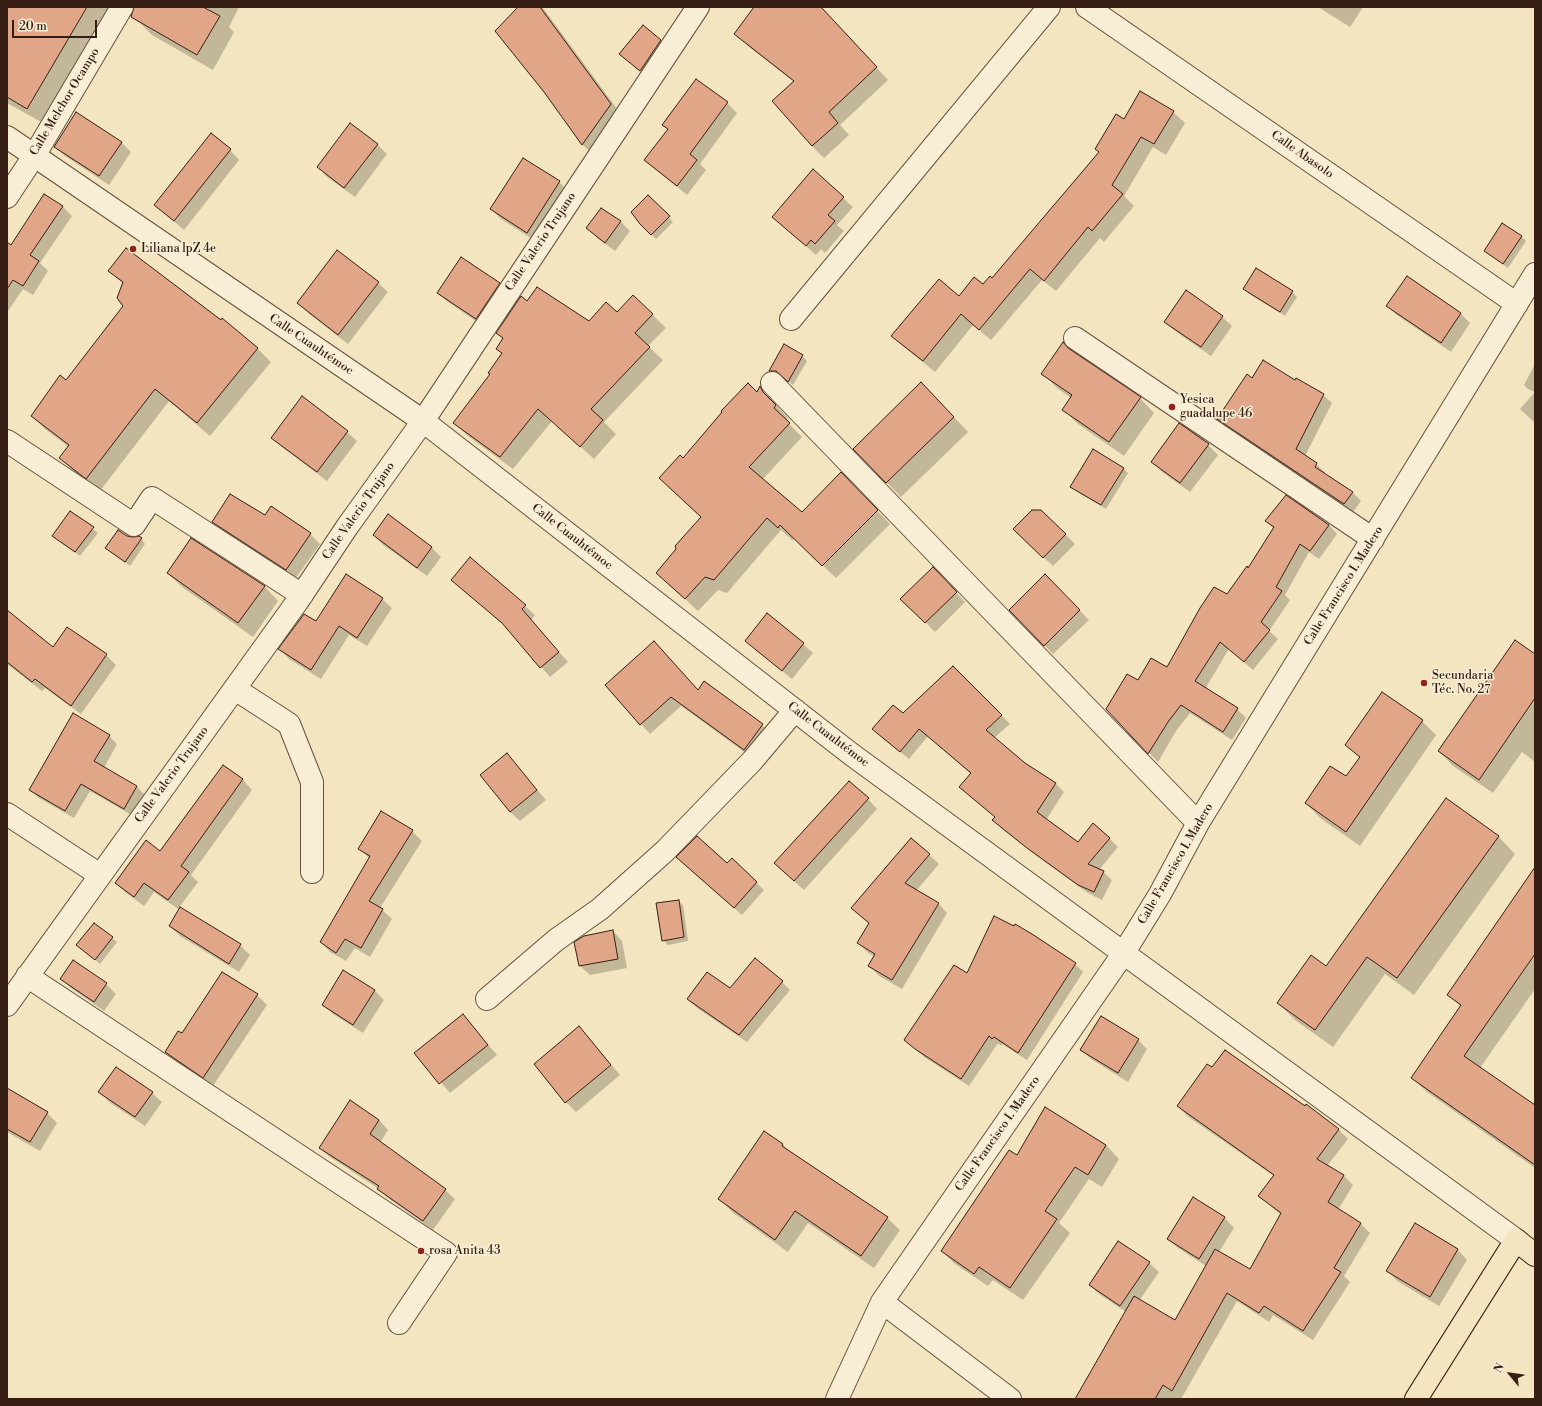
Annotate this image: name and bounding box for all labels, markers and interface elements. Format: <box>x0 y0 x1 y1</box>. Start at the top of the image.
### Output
scale bar <box>14 12 99 38</box>
text: 20 m <box>19 19 47 34</box>
street label: Calle Melchor Ocampo <box>27 45 103 159</box>
street label: Calle Abasolo <box>1268 128 1336 182</box>
street label: Calle Valerio Trujano <box>503 190 579 294</box>
place label: Liliana lpZ 4e <box>141 242 216 256</box>
marker: Liliana lpZ 4e <box>128 244 138 254</box>
street label: Calle Cuauhtémoc <box>266 311 356 379</box>
place label: Yesica guadalupe 46 <box>1180 393 1252 421</box>
marker: Yesica guadalupe 46 <box>1167 402 1177 412</box>
street label: Calle Valerio Trujano <box>320 459 398 563</box>
street label: Calle Cuauhtémoc <box>529 501 615 573</box>
street label: Calle Francisco I. Madero <box>1301 524 1387 648</box>
place label: Secundaria Téc. No. 27 <box>1432 669 1493 697</box>
marker: Secundaria Téc. No. 27 <box>1419 678 1429 688</box>
street label: Calle Cuauhtémoc <box>784 700 872 770</box>
street label: Calle Valerio Trujano <box>132 724 212 826</box>
street label: Calle Francisco I. Madero <box>1135 801 1217 927</box>
street label: Calle Francisco I. Madero <box>953 1073 1043 1195</box>
place label: rosa Anita 43 <box>429 1244 501 1258</box>
marker: rosa Anita 43 <box>416 1246 426 1256</box>
north arrow <box>1490 1354 1530 1394</box>
text: N <box>1491 1361 1508 1375</box>

